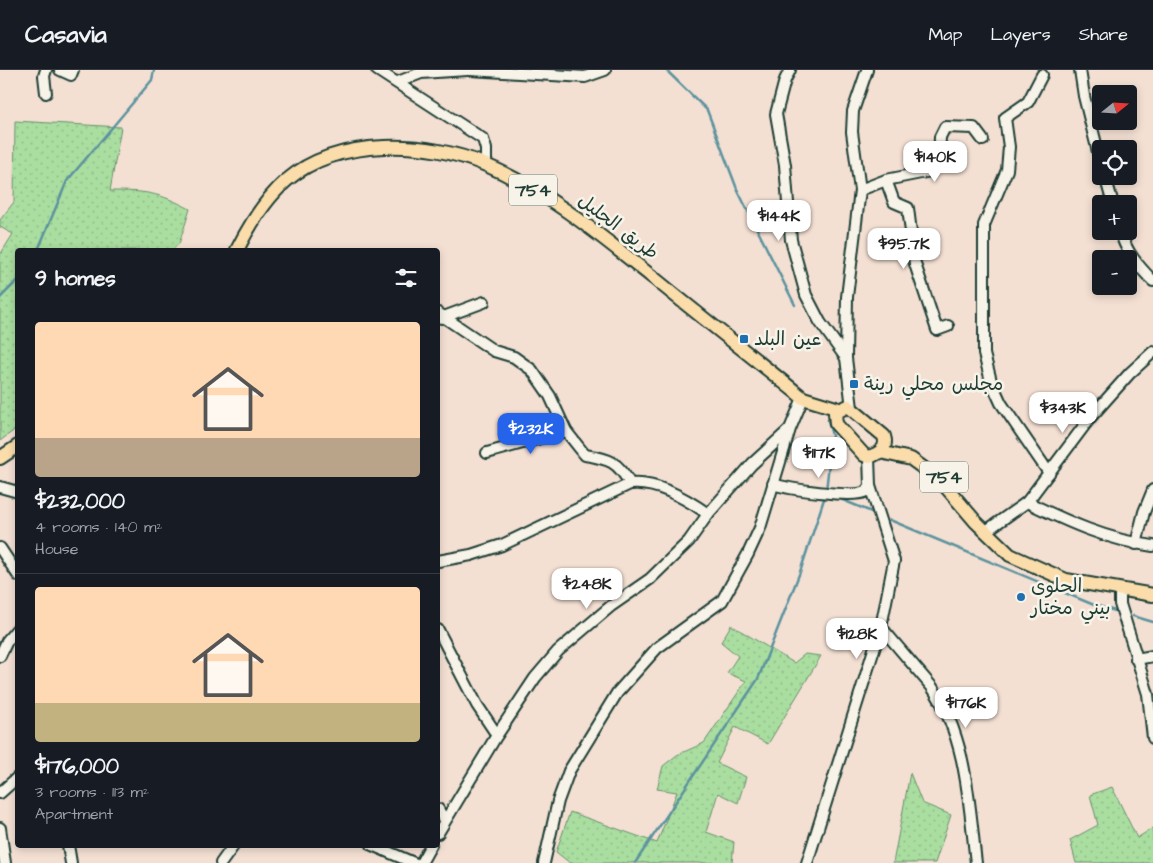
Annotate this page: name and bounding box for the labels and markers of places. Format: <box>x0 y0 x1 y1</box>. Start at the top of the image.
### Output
pin: $140K <box>900 140 970 183</box>
pin: $144K <box>744 200 814 242</box>
pin: $95.7K <box>863 228 945 270</box>
place label: عين البلد <box>754 326 821 353</box>
marker: عين البلد <box>738 333 750 345</box>
place label: مجلس محلي رينة <box>864 371 1003 400</box>
marker: مجلس محلي رينة <box>848 378 860 390</box>
pin: $343K <box>1028 392 1098 434</box>
pin: $232K <box>496 412 566 455</box>
pin: $117K <box>784 436 854 479</box>
pin: $248K <box>552 568 622 610</box>
place label: الحلوى بيني مختار <box>1029 573 1111 624</box>
marker: الحلوى بيني مختار <box>1015 591 1027 603</box>
pin: $128K <box>822 618 892 660</box>
pin: $176K <box>931 686 1001 729</box>

